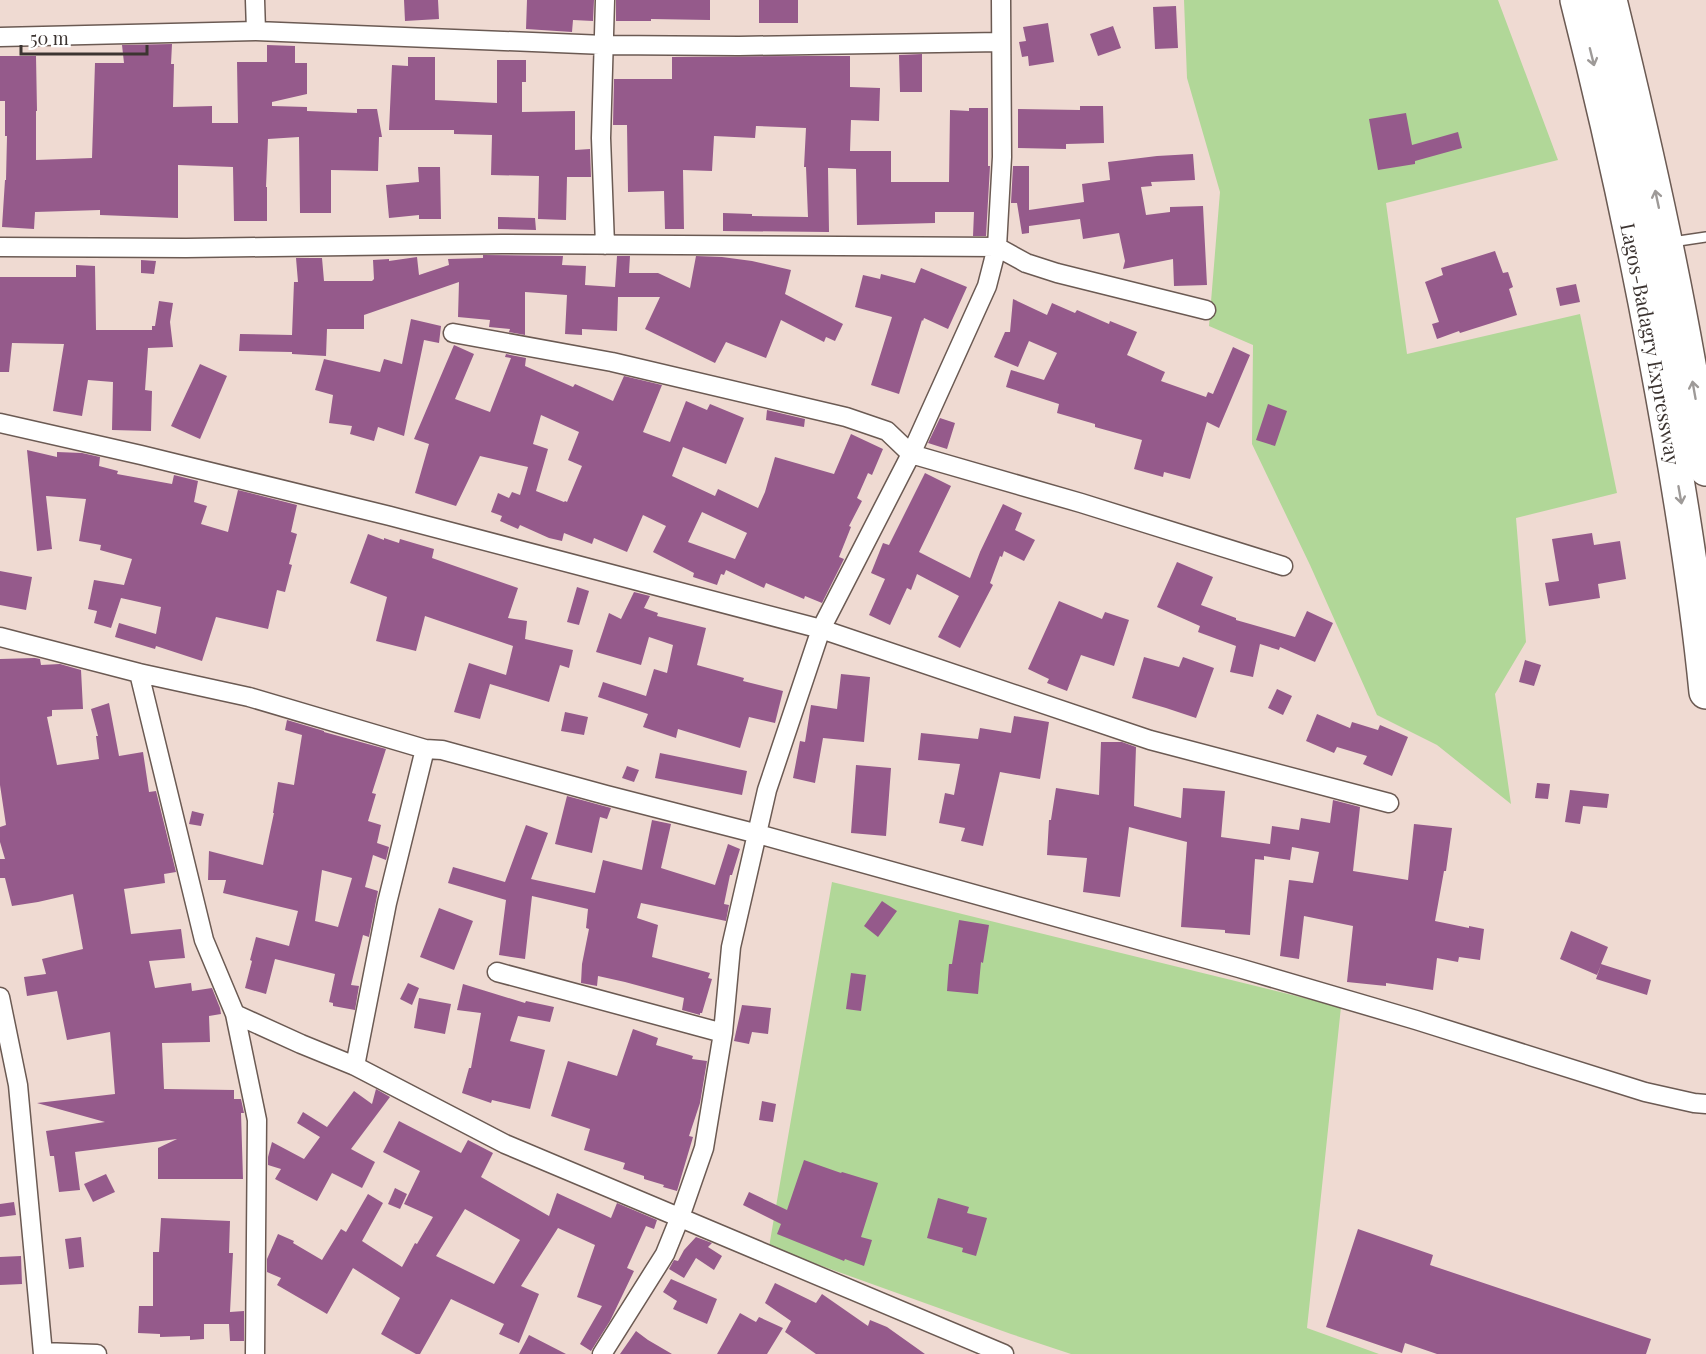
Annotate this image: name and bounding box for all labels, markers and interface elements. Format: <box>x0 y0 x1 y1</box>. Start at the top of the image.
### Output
scale bar <box>21 18 147 56</box>
text: 50 m <box>30 26 69 50</box>
one-way arrow <box>1586 47 1598 66</box>
one-way arrow <box>1651 190 1662 209</box>
street label: Lagos-Badagry Expressway <box>1616 220 1688 467</box>
one-way arrow <box>1688 381 1699 401</box>
one-way arrow <box>1675 484 1686 504</box>

